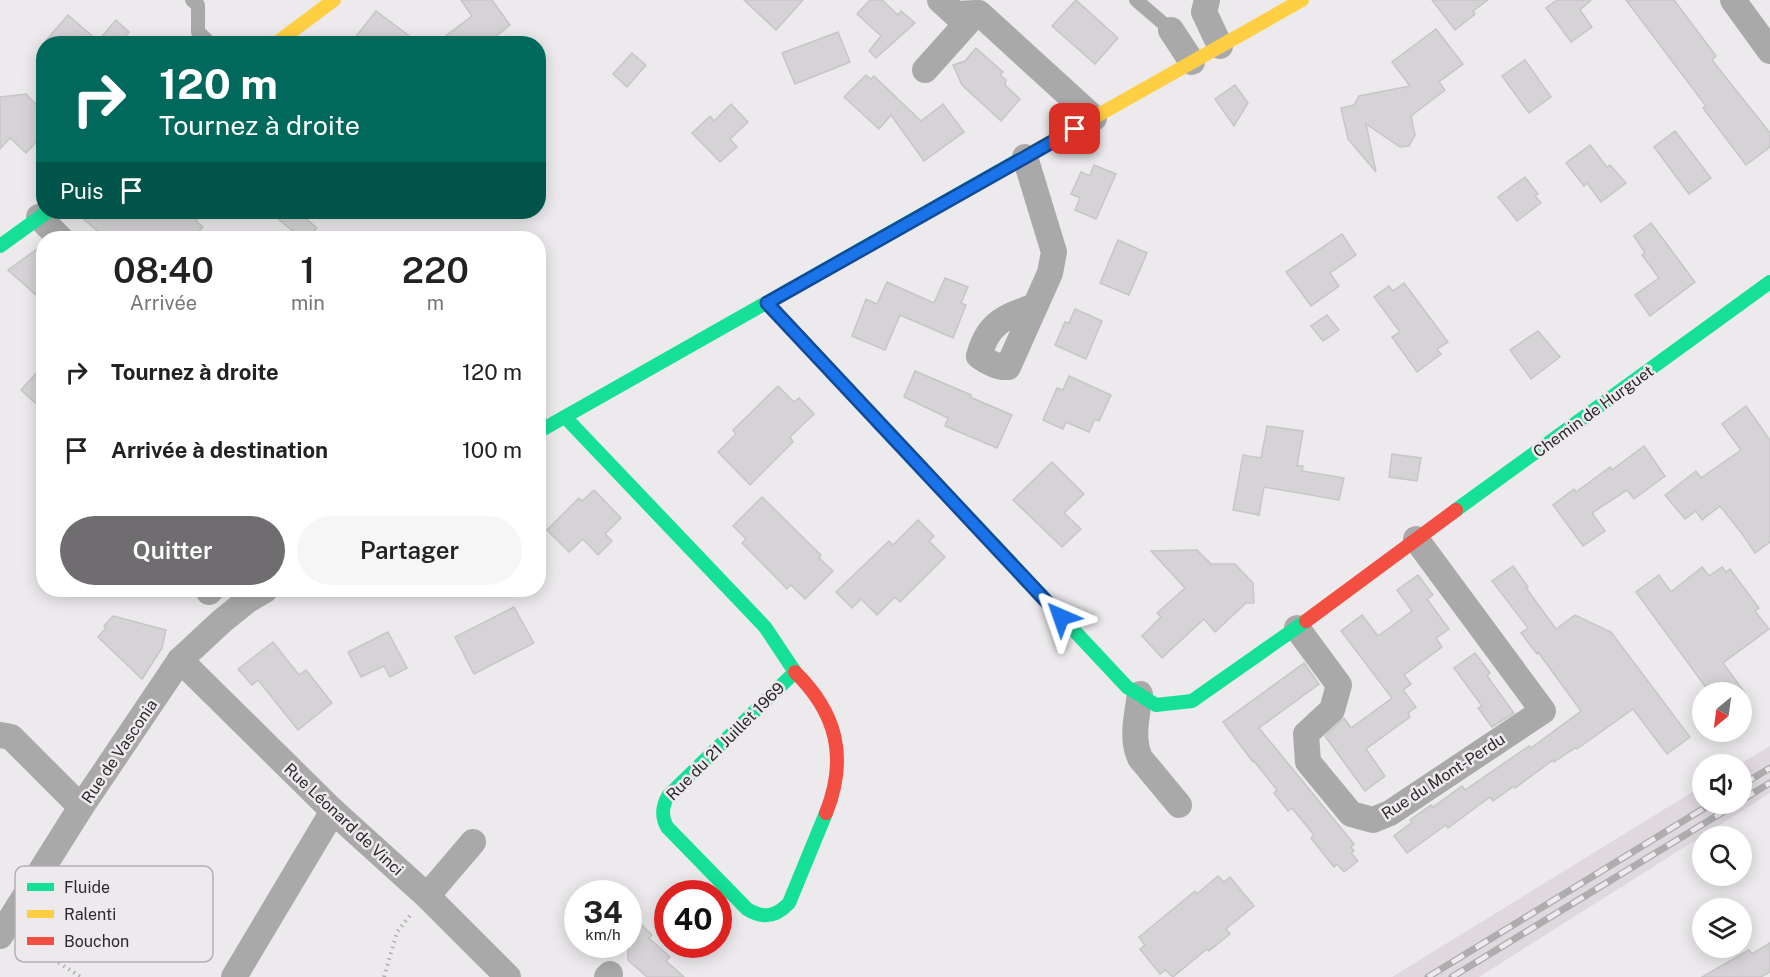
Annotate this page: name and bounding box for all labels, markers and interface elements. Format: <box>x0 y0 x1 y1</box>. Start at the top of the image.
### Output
text: 120 m <box>159 59 278 108</box>
icon: right <box>60 60 138 138</box>
pin <box>1049 103 1100 154</box>
text: Tournez à droite <box>159 109 360 141</box>
icon: arrive <box>1058 112 1091 145</box>
icon: arrive <box>115 174 148 207</box>
text: Puis <box>60 178 103 204</box>
text: 08:40 <box>113 249 214 291</box>
text: 1 <box>300 249 315 291</box>
text: 220 <box>402 249 469 291</box>
text: Arrivée <box>130 291 197 315</box>
text: min <box>291 291 325 315</box>
text: m <box>427 291 444 315</box>
icon: right <box>60 356 93 389</box>
text: Tournez à droite <box>111 359 279 385</box>
text: 120 m <box>462 359 522 385</box>
street label: Chemin de Hurguet <box>1529 361 1657 461</box>
icon: arrive <box>60 434 93 467</box>
text: Arrivée à destination <box>111 437 328 463</box>
text: 100 m <box>462 437 522 463</box>
button: Quitter <box>60 516 285 585</box>
button: Partager <box>297 516 522 585</box>
position arrow <box>1029 585 1093 649</box>
street label: Rue du 21 Juillet 1969 <box>662 678 788 804</box>
north arrow <box>1692 682 1752 742</box>
map controls <box>1692 682 1752 958</box>
street label: Rue de Vasconia <box>78 696 161 807</box>
street label: Rue du Mont-Perdu <box>1378 729 1509 823</box>
button: sound <box>1692 754 1752 814</box>
street label: Rue Léonard de Vinci <box>280 759 407 879</box>
button: search <box>1692 826 1752 886</box>
legend <box>15 866 213 962</box>
text: Fluide <box>64 878 110 897</box>
speed limit sign: 40 <box>654 880 732 958</box>
text: 34 <box>583 894 623 930</box>
button: layers <box>1692 898 1752 958</box>
text: Ralenti <box>64 905 116 924</box>
text: km/h <box>585 926 621 943</box>
text: Bouchon <box>64 932 129 951</box>

